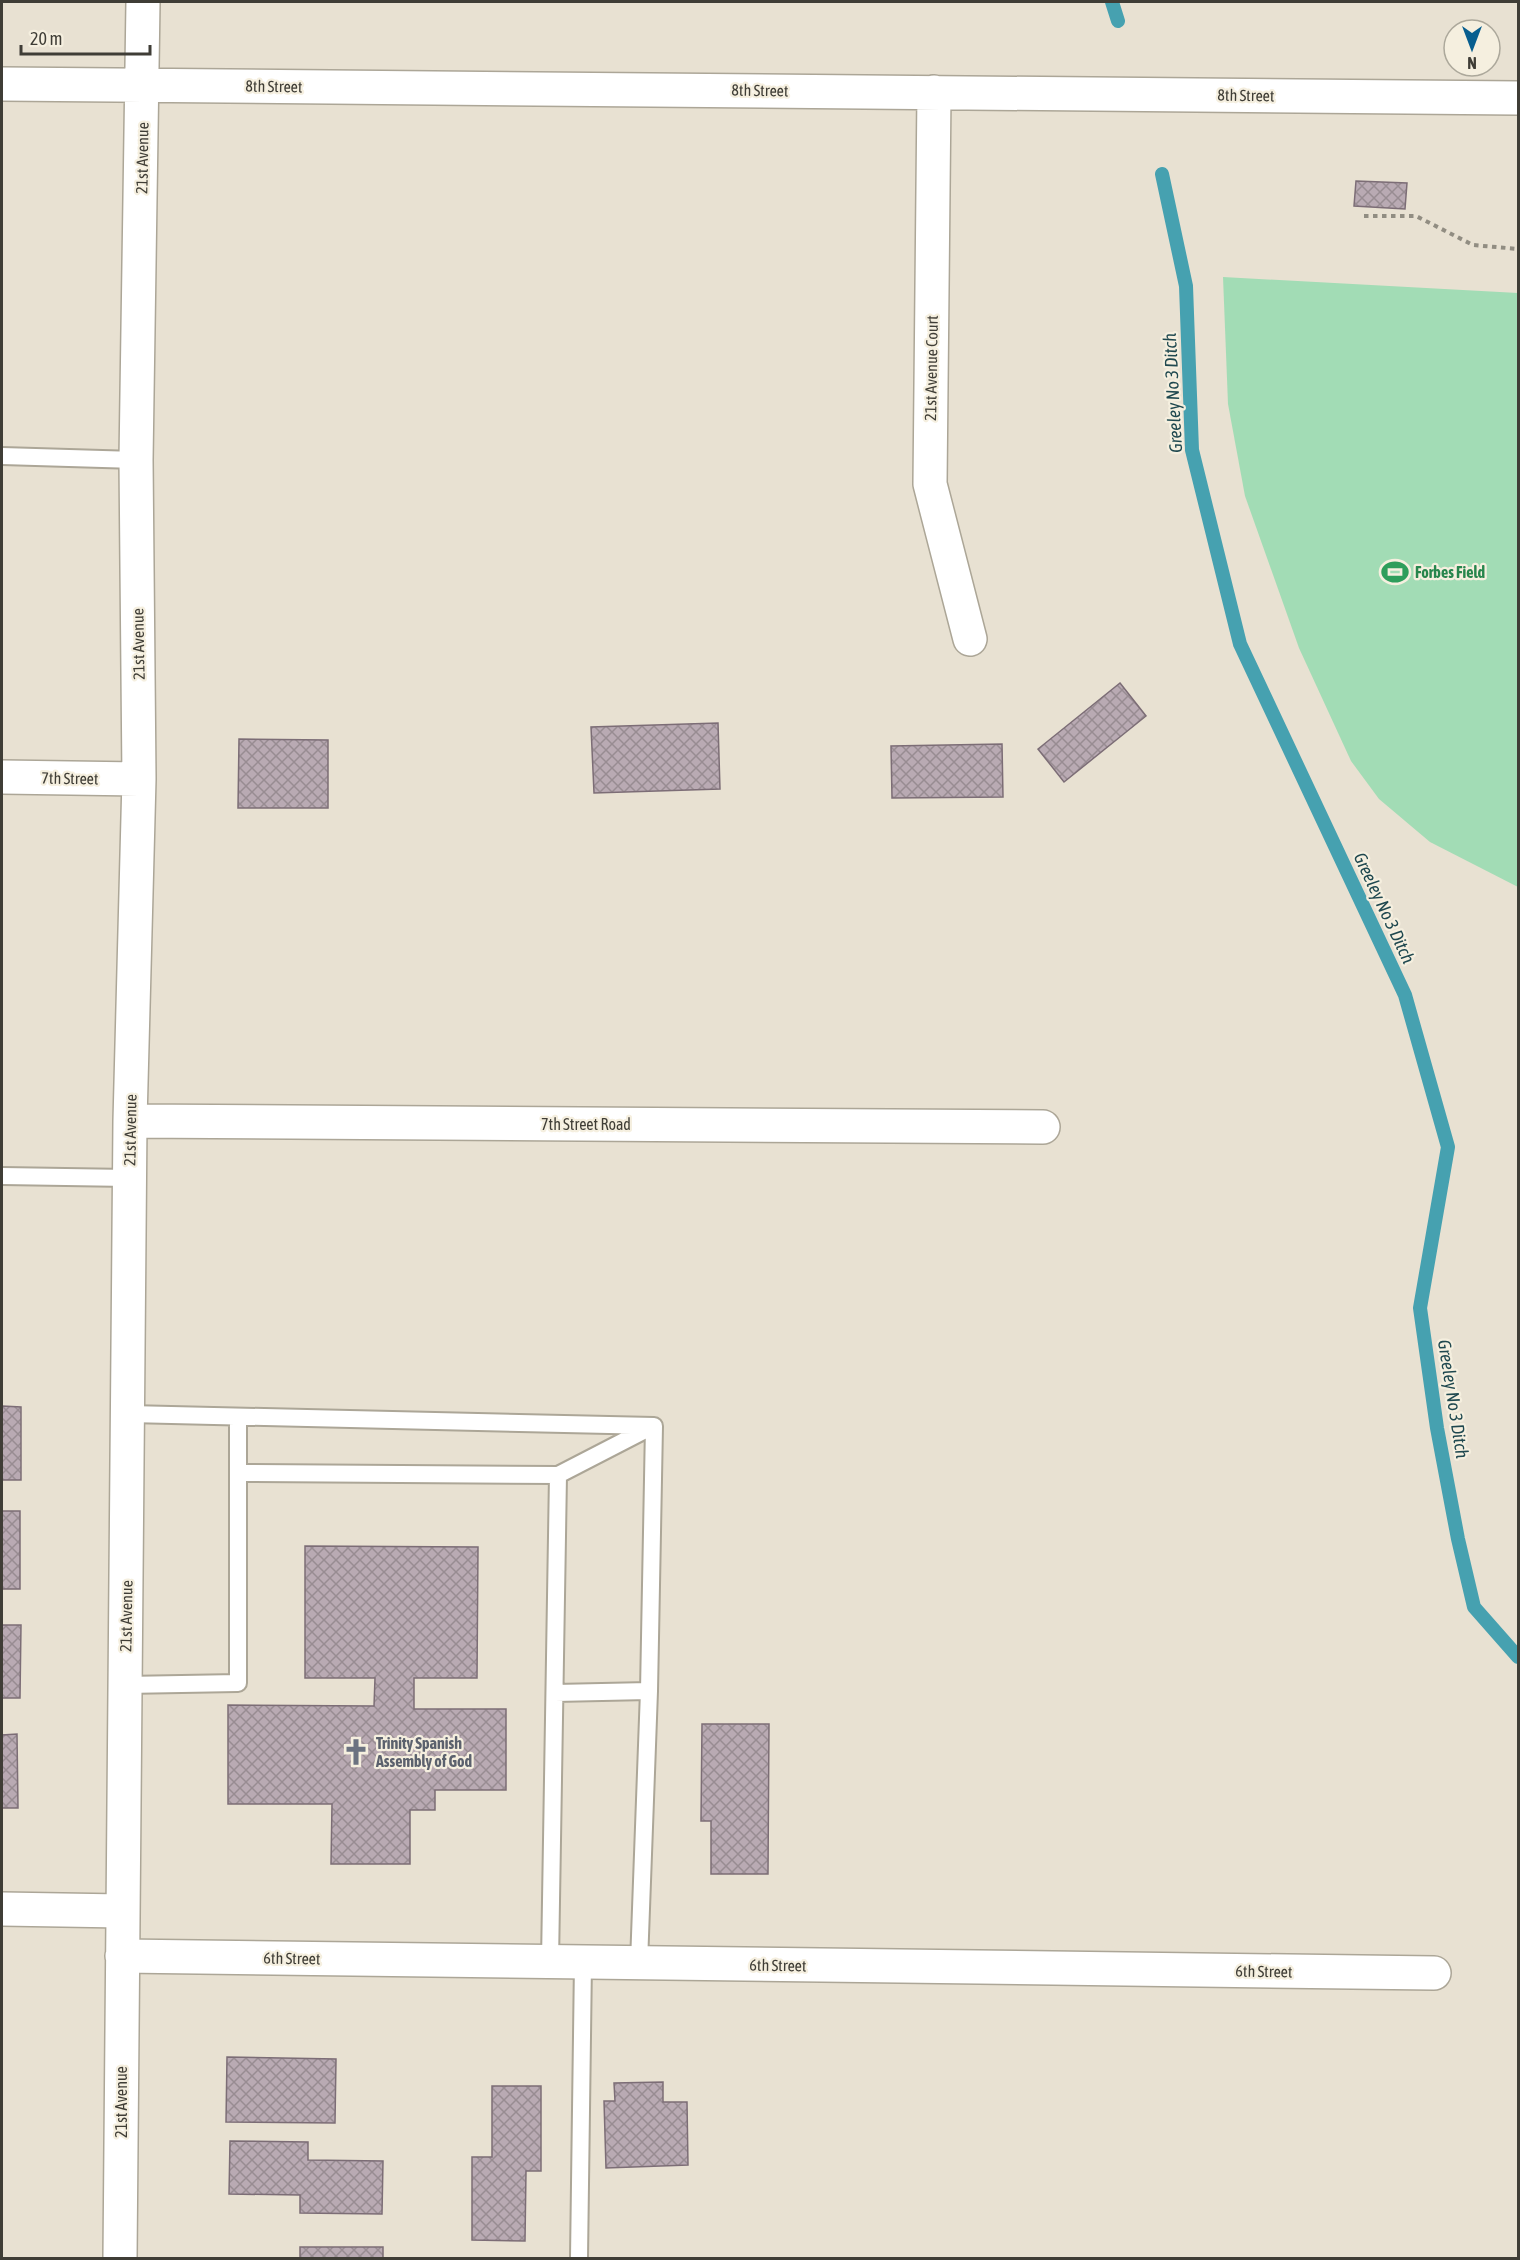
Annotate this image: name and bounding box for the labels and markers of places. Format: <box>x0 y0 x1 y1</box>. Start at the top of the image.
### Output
sports icon: Forbes Field <box>1380 557 1410 587</box>
place label: Forbes Field <box>1415 563 1486 581</box>
place label: Trinity Spanish Assembly of God <box>375 1734 472 1770</box>
church icon: Trinity Spanish Assembly of God <box>341 1737 371 1767</box>

